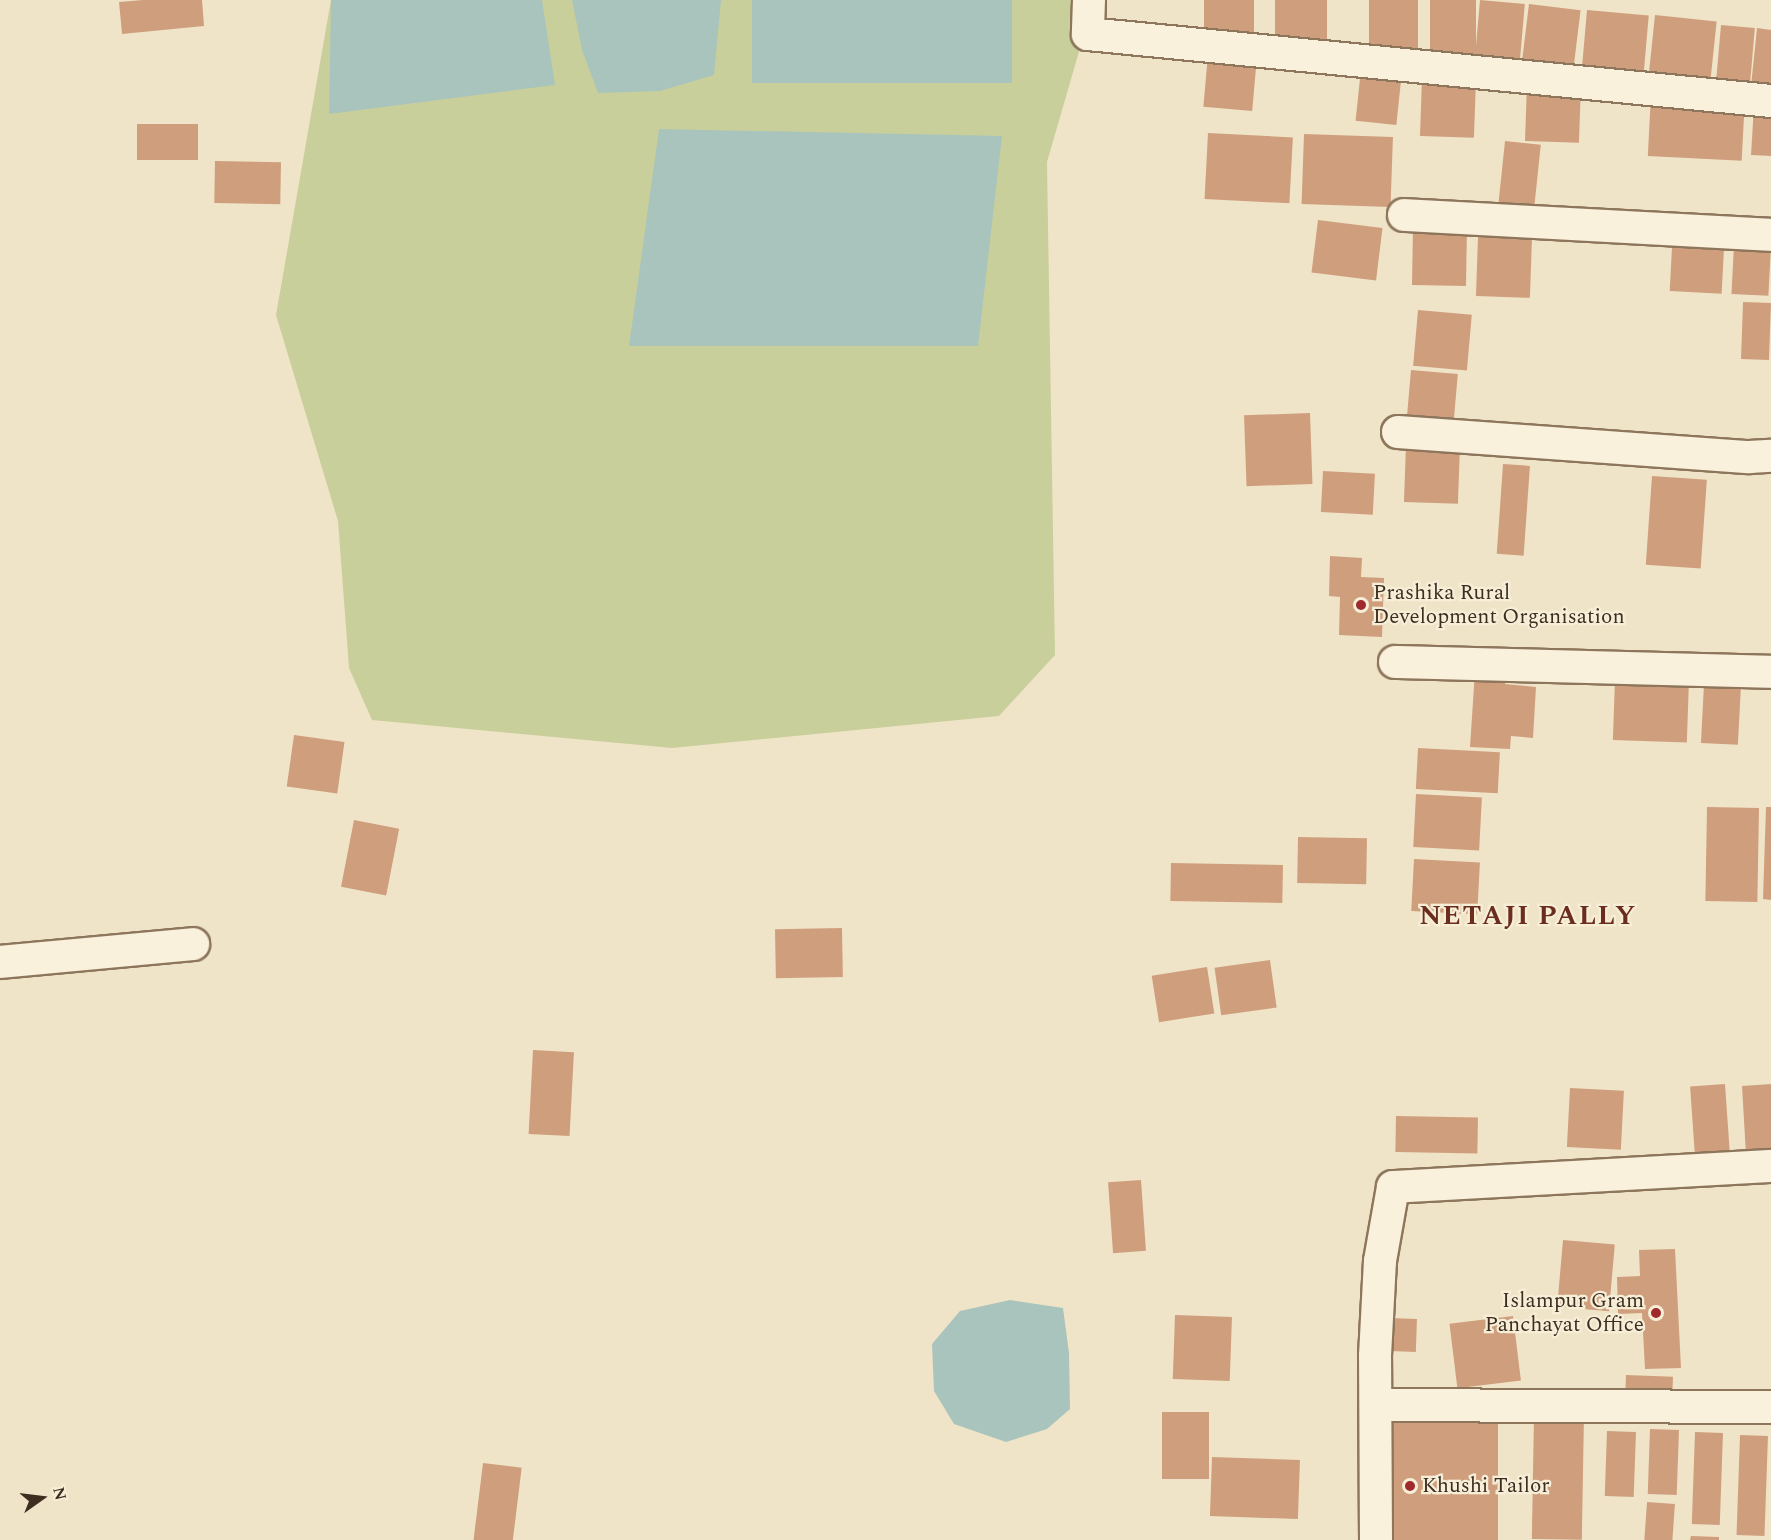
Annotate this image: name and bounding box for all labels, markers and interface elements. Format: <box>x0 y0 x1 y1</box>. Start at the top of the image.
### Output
place label: Prashika Rural Development Organisation <box>1373 580 1625 630</box>
marker: Prashika Rural Development Organisation <box>1354 598 1368 612</box>
district label: NETAJI PALLY <box>1419 901 1637 933</box>
place label: Islampur Gram Panchayat Office <box>1485 1288 1644 1338</box>
marker: Islampur Gram Panchayat Office <box>1649 1306 1663 1320</box>
north arrow <box>12 1468 72 1528</box>
place label: Khushi Tailor <box>1422 1473 1550 1499</box>
marker: Khushi Tailor <box>1403 1479 1417 1493</box>
text: N <box>46 1484 73 1503</box>

